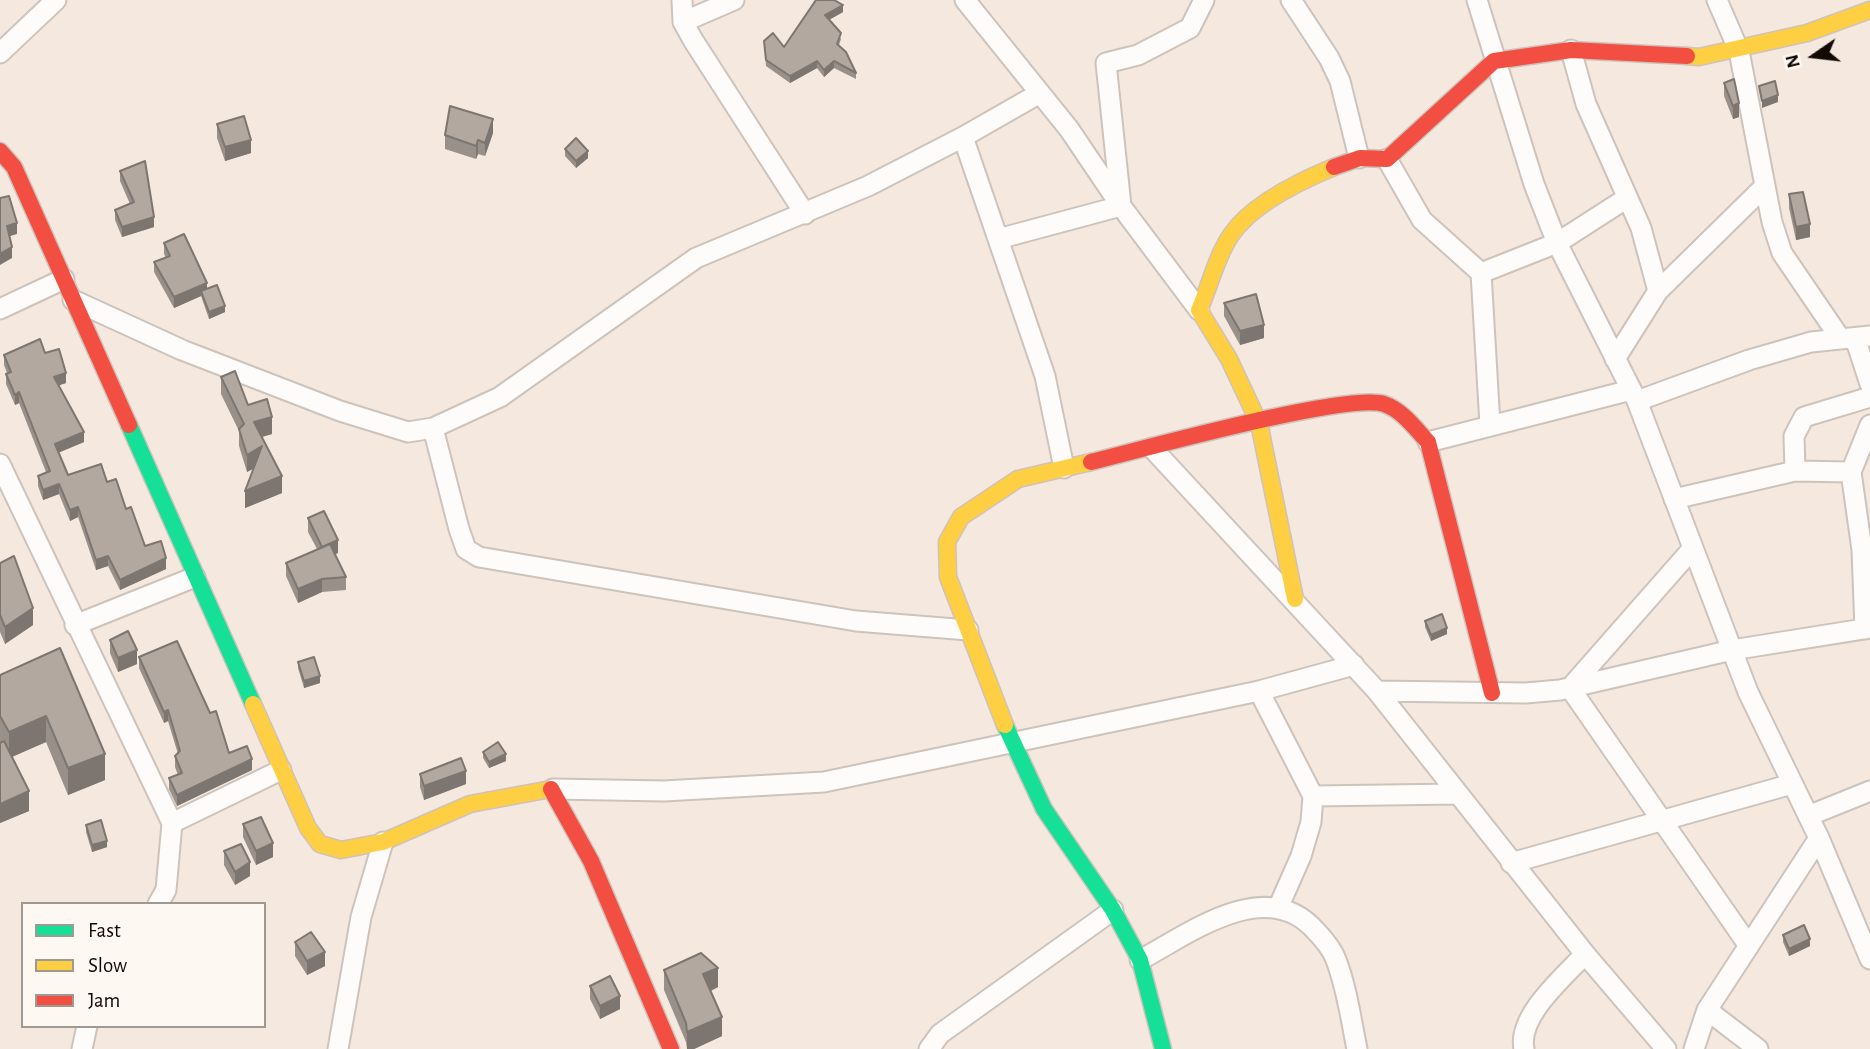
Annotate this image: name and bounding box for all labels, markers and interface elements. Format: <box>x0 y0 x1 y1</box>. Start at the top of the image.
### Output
north arrow <box>1779 21 1849 91</box>
text: N <box>1782 52 1804 70</box>
legend <box>21 902 266 1028</box>
text: Fast <box>88 920 121 941</box>
text: Slow <box>88 955 127 976</box>
text: Jam <box>88 990 120 1011</box>

